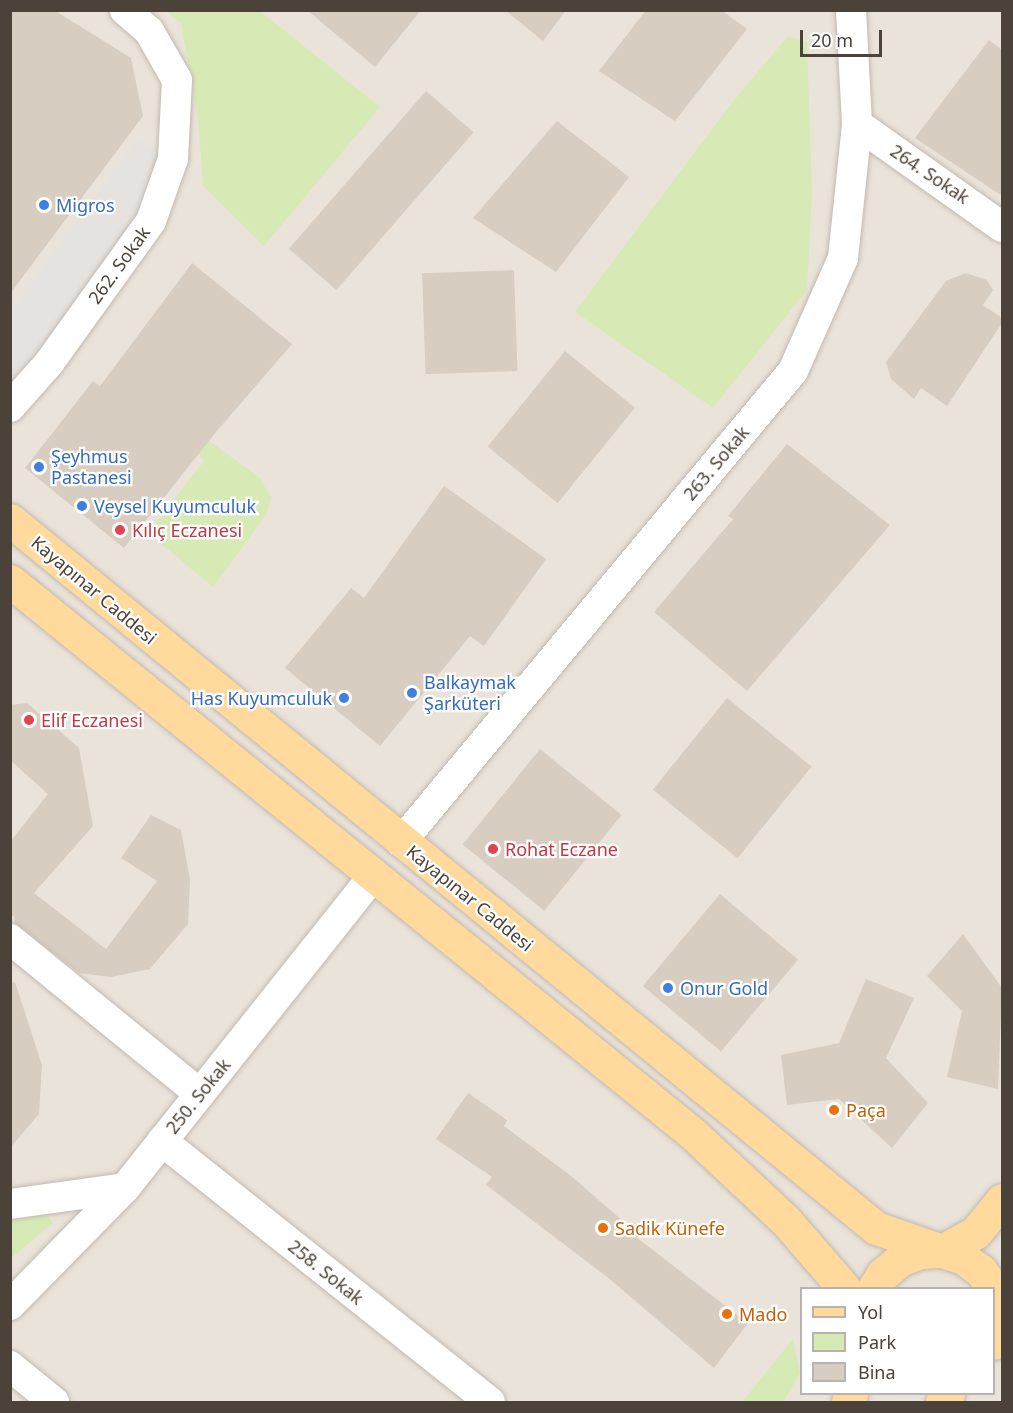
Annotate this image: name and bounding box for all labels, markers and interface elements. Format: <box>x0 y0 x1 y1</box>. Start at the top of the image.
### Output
scale bar <box>803 18 886 56</box>
text: 20 m <box>811 28 853 52</box>
street label: 264. Sokak <box>886 140 974 208</box>
place label: Migros <box>56 194 115 216</box>
marker: Migros <box>37 198 51 212</box>
street label: 262. Sokak <box>84 222 154 308</box>
street label: 263. Sokak <box>679 421 753 505</box>
place label: Şeyhmus Pastanesi <box>51 446 132 488</box>
marker: Şeyhmus Pastanesi <box>32 460 46 474</box>
place label: Veysel Kuyumculuk <box>94 495 256 517</box>
marker: Veysel Kuyumculuk <box>75 499 89 513</box>
place label: Kılıç Eczanesi <box>132 519 242 541</box>
marker: Kılıç Eczanesi <box>113 523 127 537</box>
street label: Kayapınar Caddesi <box>27 531 161 649</box>
place label: Balkaymak Şarküteri <box>424 672 516 714</box>
marker: Balkaymak Şarküteri <box>405 686 419 700</box>
place label: Has Kuyumculuk <box>191 687 332 709</box>
marker: Has Kuyumculuk <box>337 691 351 705</box>
place label: Elif Eczanesi <box>41 709 143 731</box>
marker: Elif Eczanesi <box>22 713 36 727</box>
place label: Rohat Eczane <box>505 838 618 860</box>
street label: Kayapınar Caddesi <box>402 840 538 956</box>
marker: Rohat Eczane <box>486 842 500 856</box>
place label: Onur Gold <box>680 977 768 999</box>
marker: Onur Gold <box>661 981 675 995</box>
street label: 250. Sokak <box>161 1054 235 1138</box>
place label: Paça <box>846 1099 886 1121</box>
marker: Paça <box>827 1103 841 1117</box>
place label: Sadik Künefe <box>615 1217 725 1239</box>
marker: Sadik Künefe <box>596 1221 610 1235</box>
street label: 258. Sokak <box>284 1235 368 1309</box>
legend <box>800 1287 995 1395</box>
text: Yol <box>858 1300 883 1324</box>
place label: Mado <box>739 1303 787 1325</box>
marker: Mado <box>720 1307 734 1321</box>
text: Park <box>858 1330 896 1354</box>
text: Bina <box>858 1360 896 1384</box>

